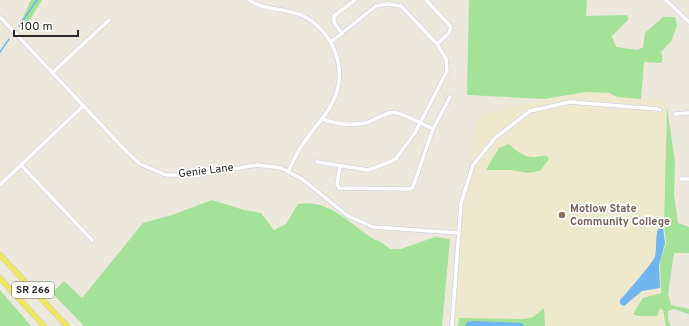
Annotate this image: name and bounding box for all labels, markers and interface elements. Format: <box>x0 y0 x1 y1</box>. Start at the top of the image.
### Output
scale bar <box>14 12 78 38</box>
text: 100 m <box>20 19 53 35</box>
street label: Genie Lane <box>178 161 234 181</box>
place label: Motlow State Community College <box>570 202 670 229</box>
marker: Motlow State Community College <box>557 210 567 220</box>
road number: SR 266 <box>12 282 54 298</box>

